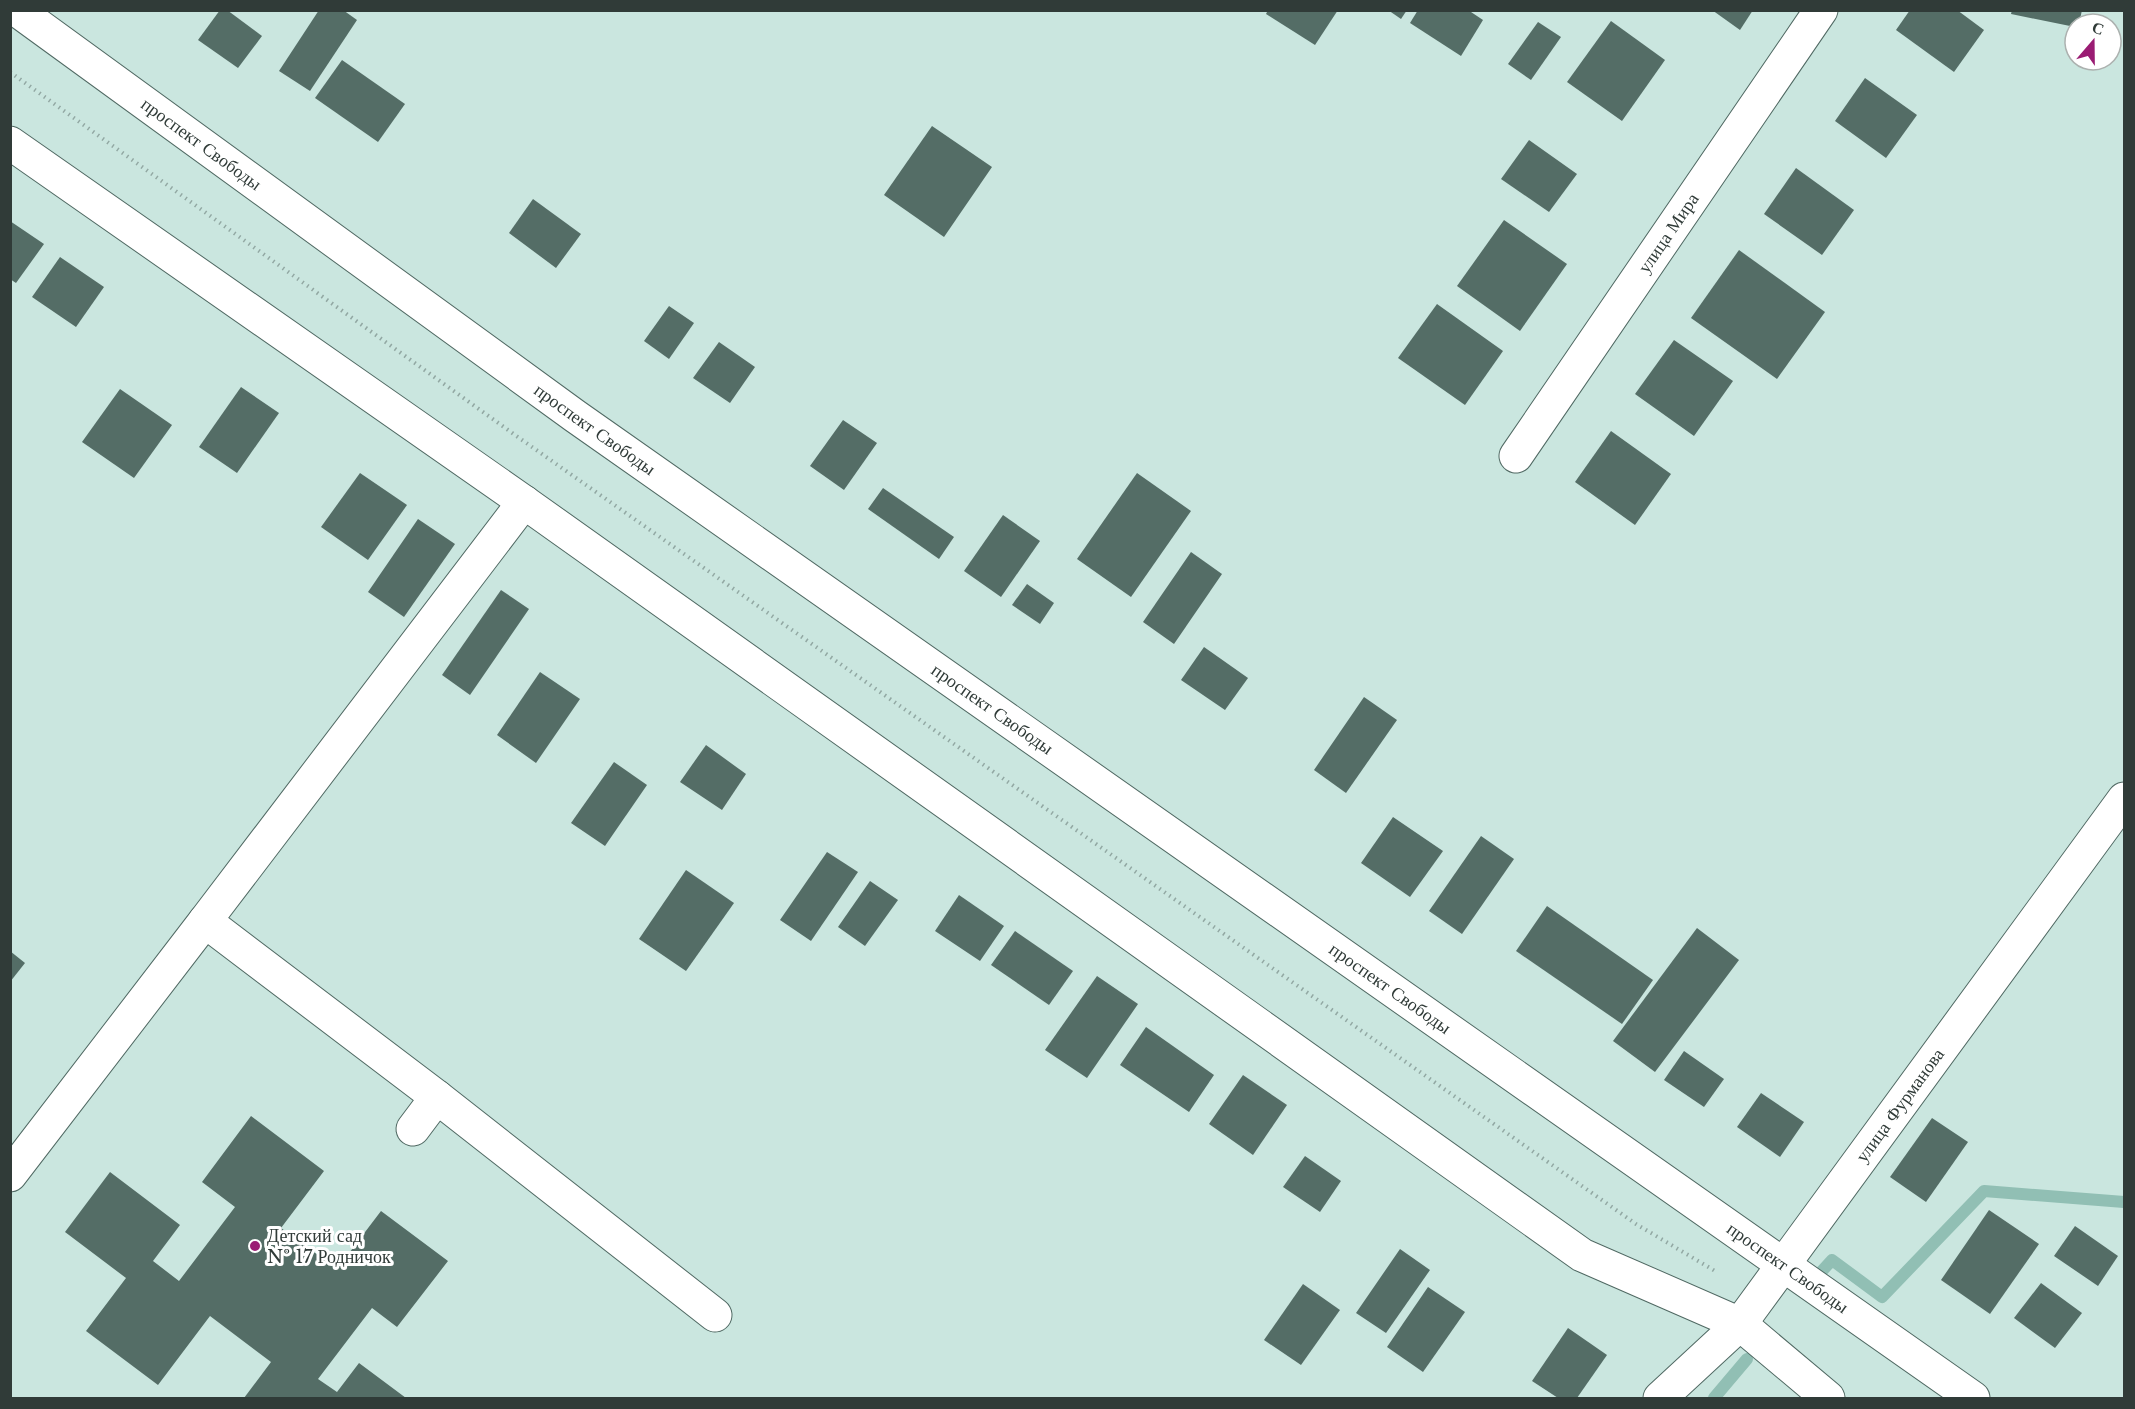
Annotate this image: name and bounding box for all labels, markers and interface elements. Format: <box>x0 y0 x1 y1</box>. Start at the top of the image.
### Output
north arrow <box>2063 12 2123 72</box>
text: С <box>2089 17 2107 39</box>
street label: проспект Свободы <box>137 93 266 195</box>
street label: улица Мира <box>1633 189 1704 277</box>
street label: проспект Свободы <box>530 379 660 480</box>
street label: проспект Свободы <box>927 659 1057 759</box>
street label: проспект Свободы <box>1325 938 1455 1039</box>
street label: улица Фурманова <box>1851 1044 1949 1167</box>
street label: проспект Свободы <box>1723 1218 1853 1318</box>
place label: Детский сад № 17 Родничок <box>267 1225 391 1268</box>
marker: Детский сад № 17 Родничок <box>248 1239 262 1253</box>

